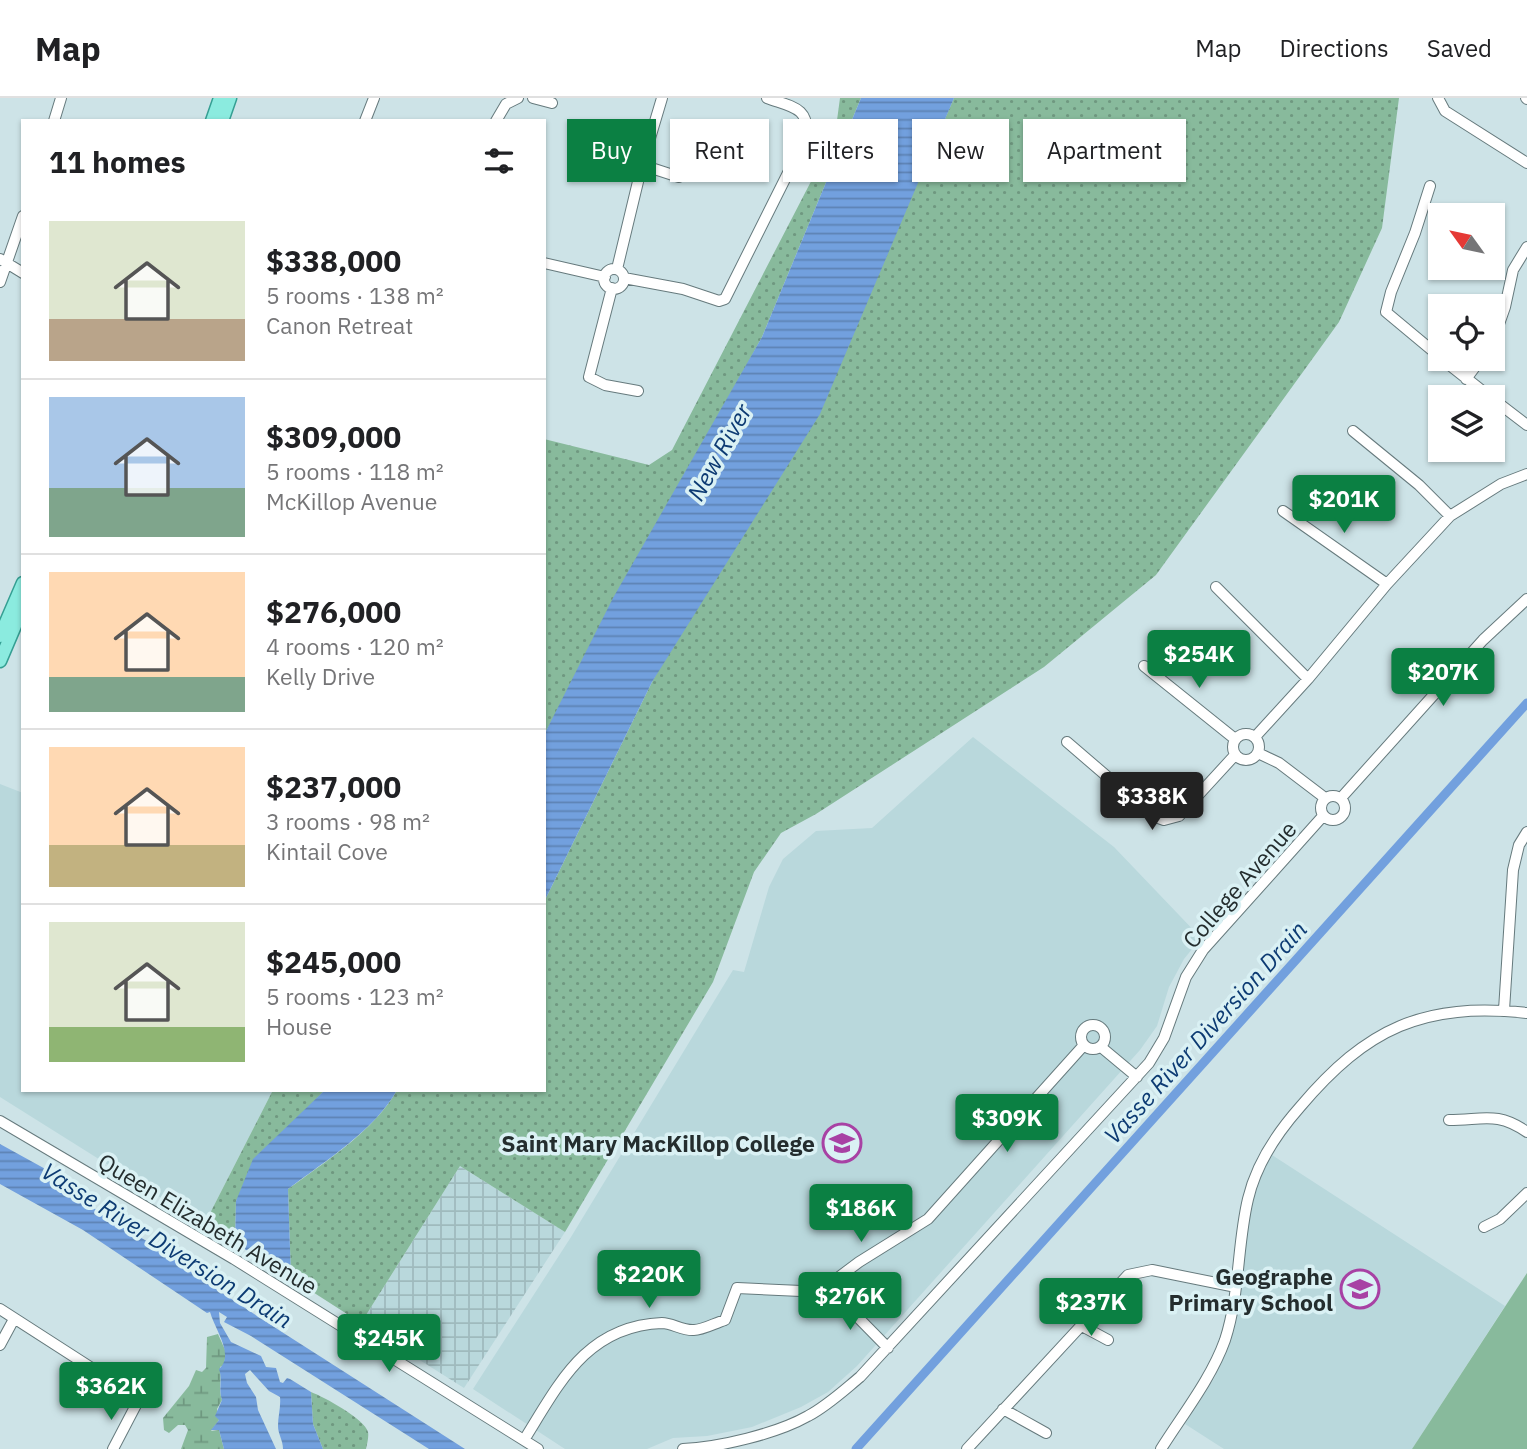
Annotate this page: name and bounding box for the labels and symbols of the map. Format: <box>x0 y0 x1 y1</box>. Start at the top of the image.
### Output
north arrow <box>1428 203 1505 280</box>
water label: New River <box>679 397 759 506</box>
pin: $201K <box>1295 476 1393 535</box>
pin: $254K <box>1150 630 1248 690</box>
pin: $207K <box>1394 648 1492 708</box>
pin: $338K <box>1103 772 1201 832</box>
street label: College Avenue <box>1176 814 1302 954</box>
water label: Vasse River Diversion Drain <box>1096 914 1314 1150</box>
pin: $309K <box>958 1094 1056 1154</box>
school or university icon: Saint Mary MacKillop College <box>821 1122 863 1164</box>
place label: Saint Mary MacKillop College <box>501 1128 815 1158</box>
street label: Queen Elizabeth Avenue <box>93 1146 323 1300</box>
water label: Vasse River Diversion Drain <box>36 1155 298 1335</box>
pin: $186K <box>812 1184 910 1244</box>
pin: $220K <box>600 1250 698 1310</box>
place label: Geographe Primary School <box>1169 1261 1333 1317</box>
school or university icon: Geographe Primary School <box>1339 1268 1381 1310</box>
pin: $276K <box>801 1272 899 1332</box>
pin: $237K <box>1042 1278 1140 1338</box>
pin: $245K <box>340 1314 438 1374</box>
pin: $362K <box>62 1362 160 1422</box>

